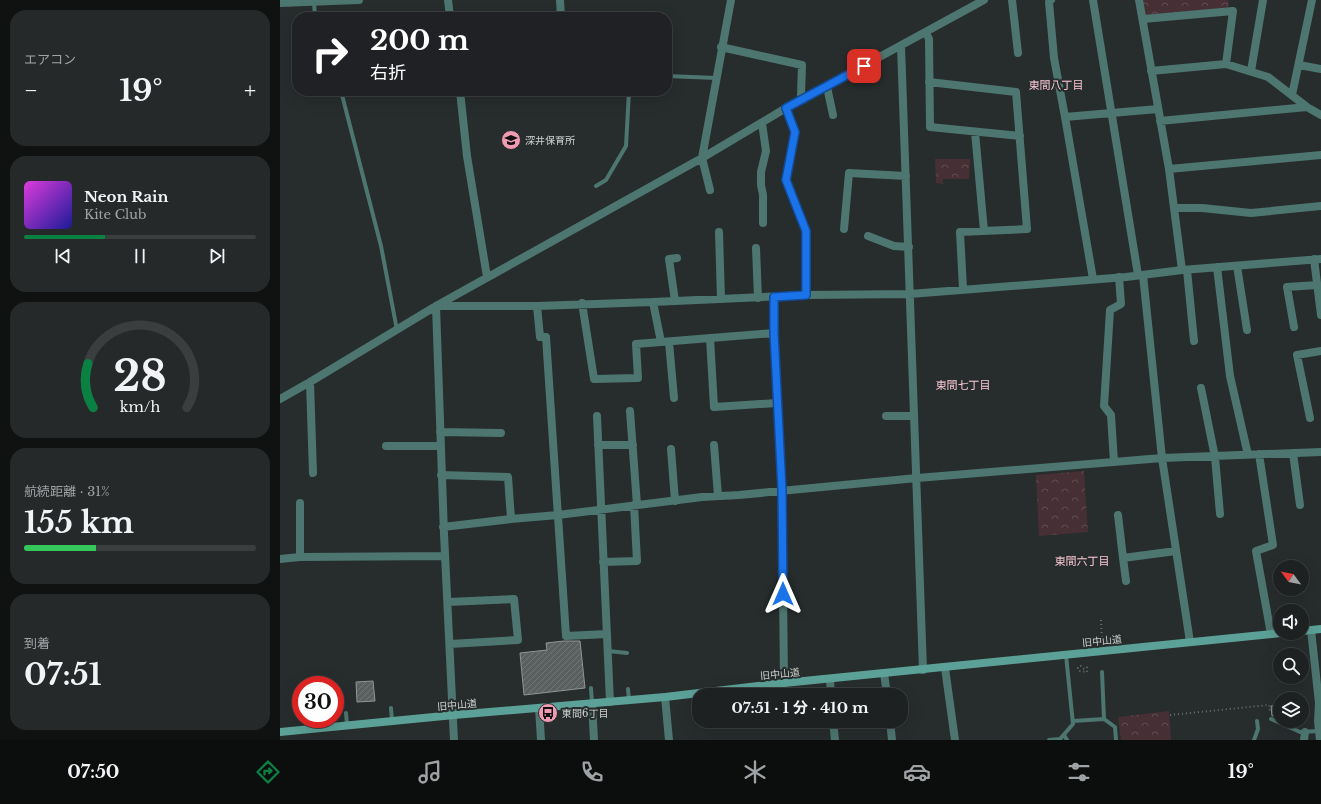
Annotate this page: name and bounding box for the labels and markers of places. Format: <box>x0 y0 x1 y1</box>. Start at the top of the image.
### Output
pin <box>847 49 881 83</box>
school or university icon: 深井保育所 <box>500 129 522 151</box>
place label: 深井保育所 <box>525 134 575 147</box>
bus stop icon: 東間6丁目 <box>537 702 559 724</box>
place label: 東間6丁目 <box>562 707 608 720</box>

